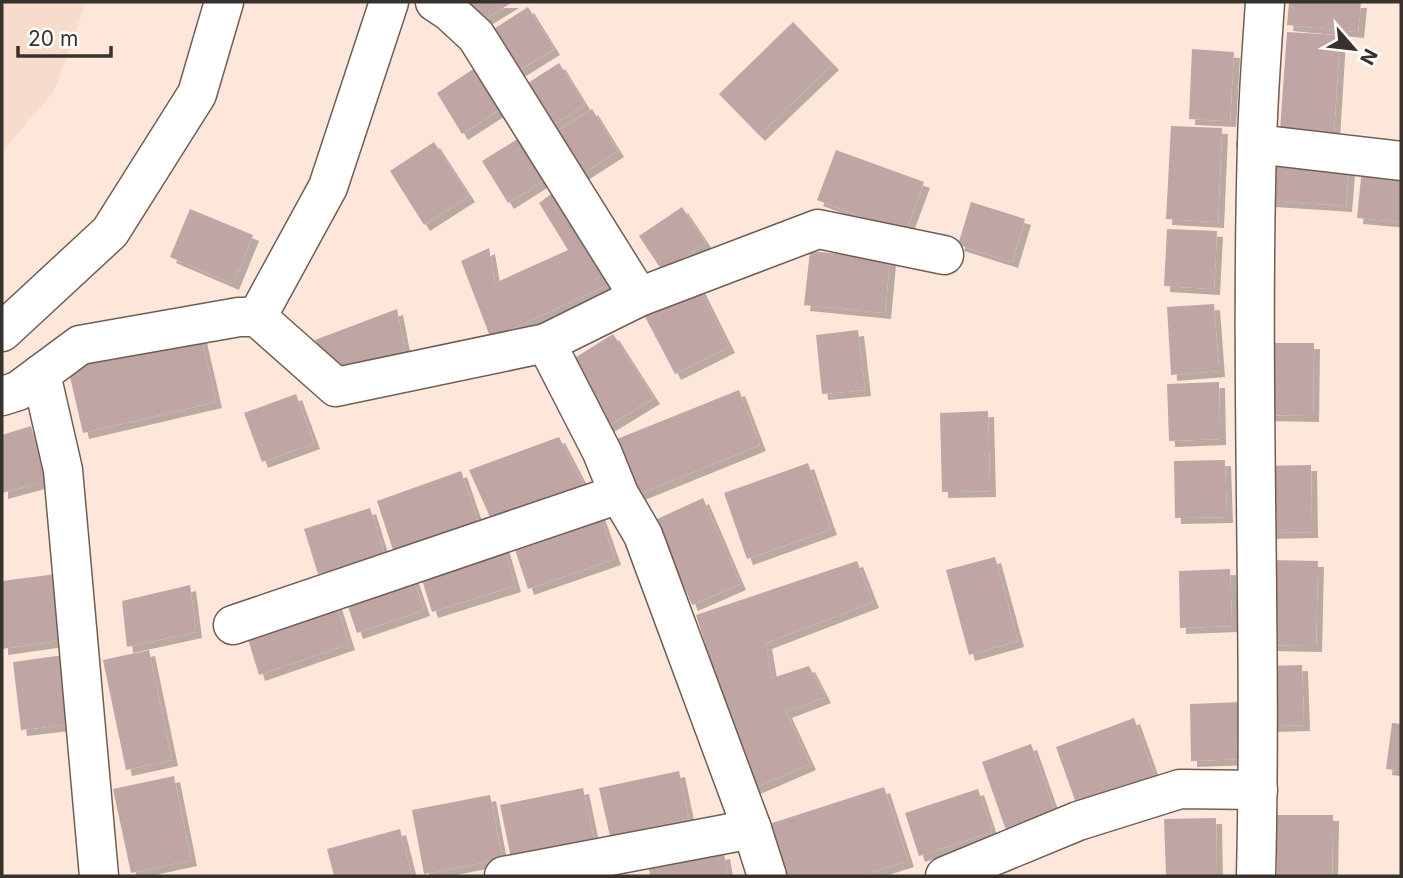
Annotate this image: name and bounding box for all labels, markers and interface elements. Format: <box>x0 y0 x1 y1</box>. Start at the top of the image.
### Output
scale bar <box>18 14 110 58</box>
north arrow <box>1319 14 1389 84</box>
text: 20 m <box>28 26 78 51</box>
text: N <box>1355 45 1382 69</box>

